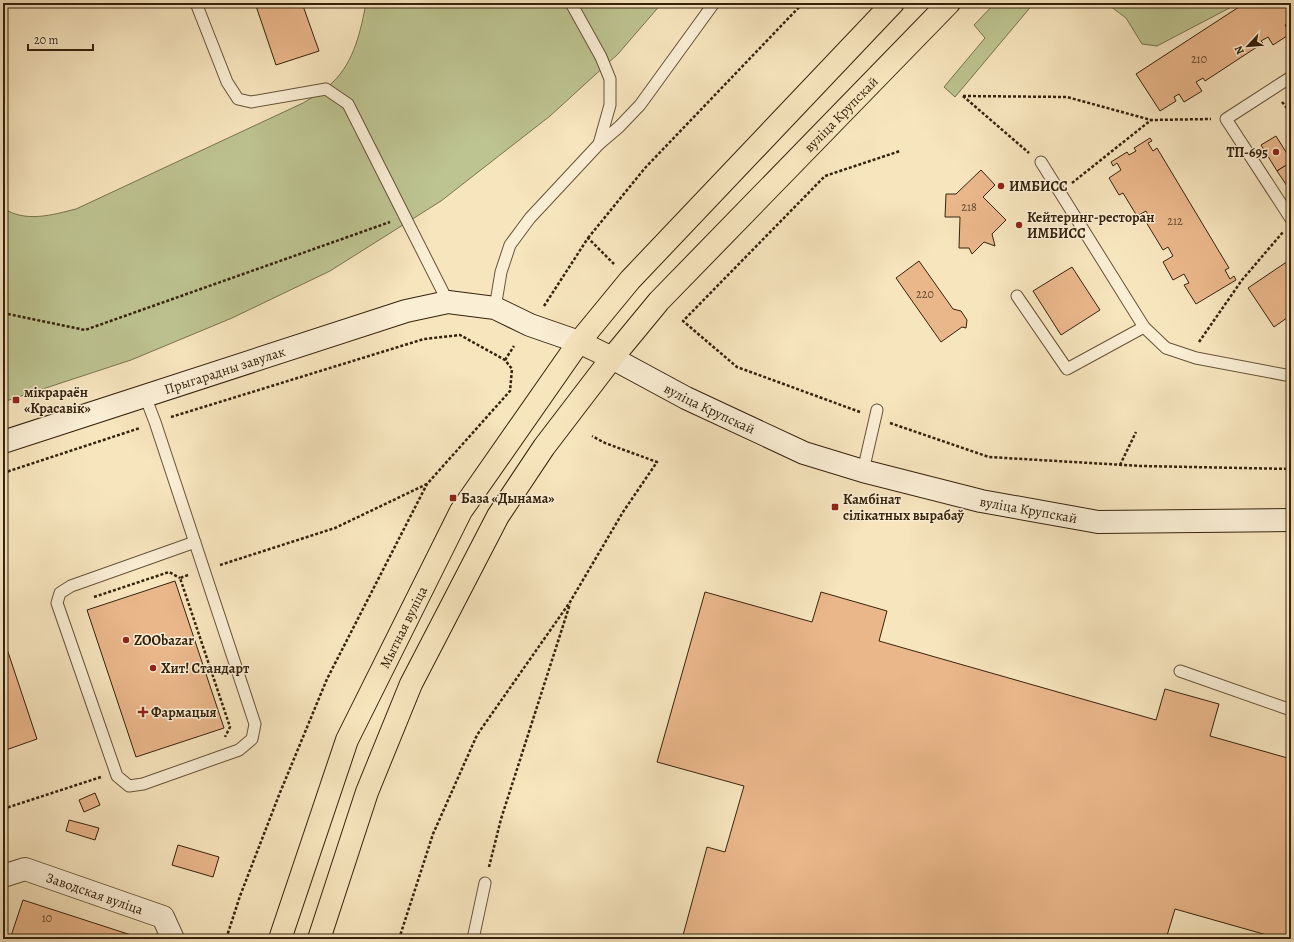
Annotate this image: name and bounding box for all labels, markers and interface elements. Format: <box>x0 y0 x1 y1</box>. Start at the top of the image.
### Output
scale bar <box>28 26 93 52</box>
north arrow <box>1228 26 1268 66</box>
text: 20 m <box>34 32 58 48</box>
text: N <box>1231 43 1248 57</box>
house number: 210 <box>1191 51 1207 67</box>
street label: вуліца Крупскай <box>800 72 882 157</box>
place label: ТП-695 <box>1226 143 1268 162</box>
marker: ТП-695 <box>1271 147 1281 157</box>
place label: ИМБИСС <box>1009 177 1068 196</box>
marker: ИМБИСС <box>996 181 1006 191</box>
house number: 218 <box>961 199 977 215</box>
place label: Кейтеринг-ресторан ИМБИСС <box>1027 208 1154 243</box>
house number: 212 <box>1167 213 1183 229</box>
marker: Кейтеринг-ресторан ИМБИСС <box>1014 220 1024 230</box>
house number: 220 <box>916 286 934 302</box>
street label: Прыгарадны завулак <box>162 342 288 399</box>
street label: вуліца Крупскай <box>661 379 758 439</box>
place label: мікрараён «Красавік» <box>24 383 91 418</box>
marker: мікрараён «Красавік» <box>11 395 21 405</box>
place label: База «Дынама» <box>461 489 555 508</box>
place label: Камбінат сілікатных вырабаў <box>843 490 964 525</box>
street label: вуліца Крупскай <box>978 492 1079 528</box>
marker: База «Дынама» <box>448 493 458 503</box>
marker: Камбінат сілікатных вырабаў <box>830 502 840 512</box>
street label: Мытная вуліца <box>375 583 432 672</box>
place label: ZOObazar <box>134 631 194 650</box>
marker: ZOObazar <box>121 635 131 645</box>
place label: Хит! Стандарт <box>161 659 250 678</box>
marker: Хит! Стандарт <box>148 663 158 673</box>
place label: Фармацыя <box>151 703 217 722</box>
marker: Фармацыя <box>138 707 148 717</box>
street label: Заводская вуліца <box>43 868 146 920</box>
house number: 10 <box>42 910 52 926</box>

